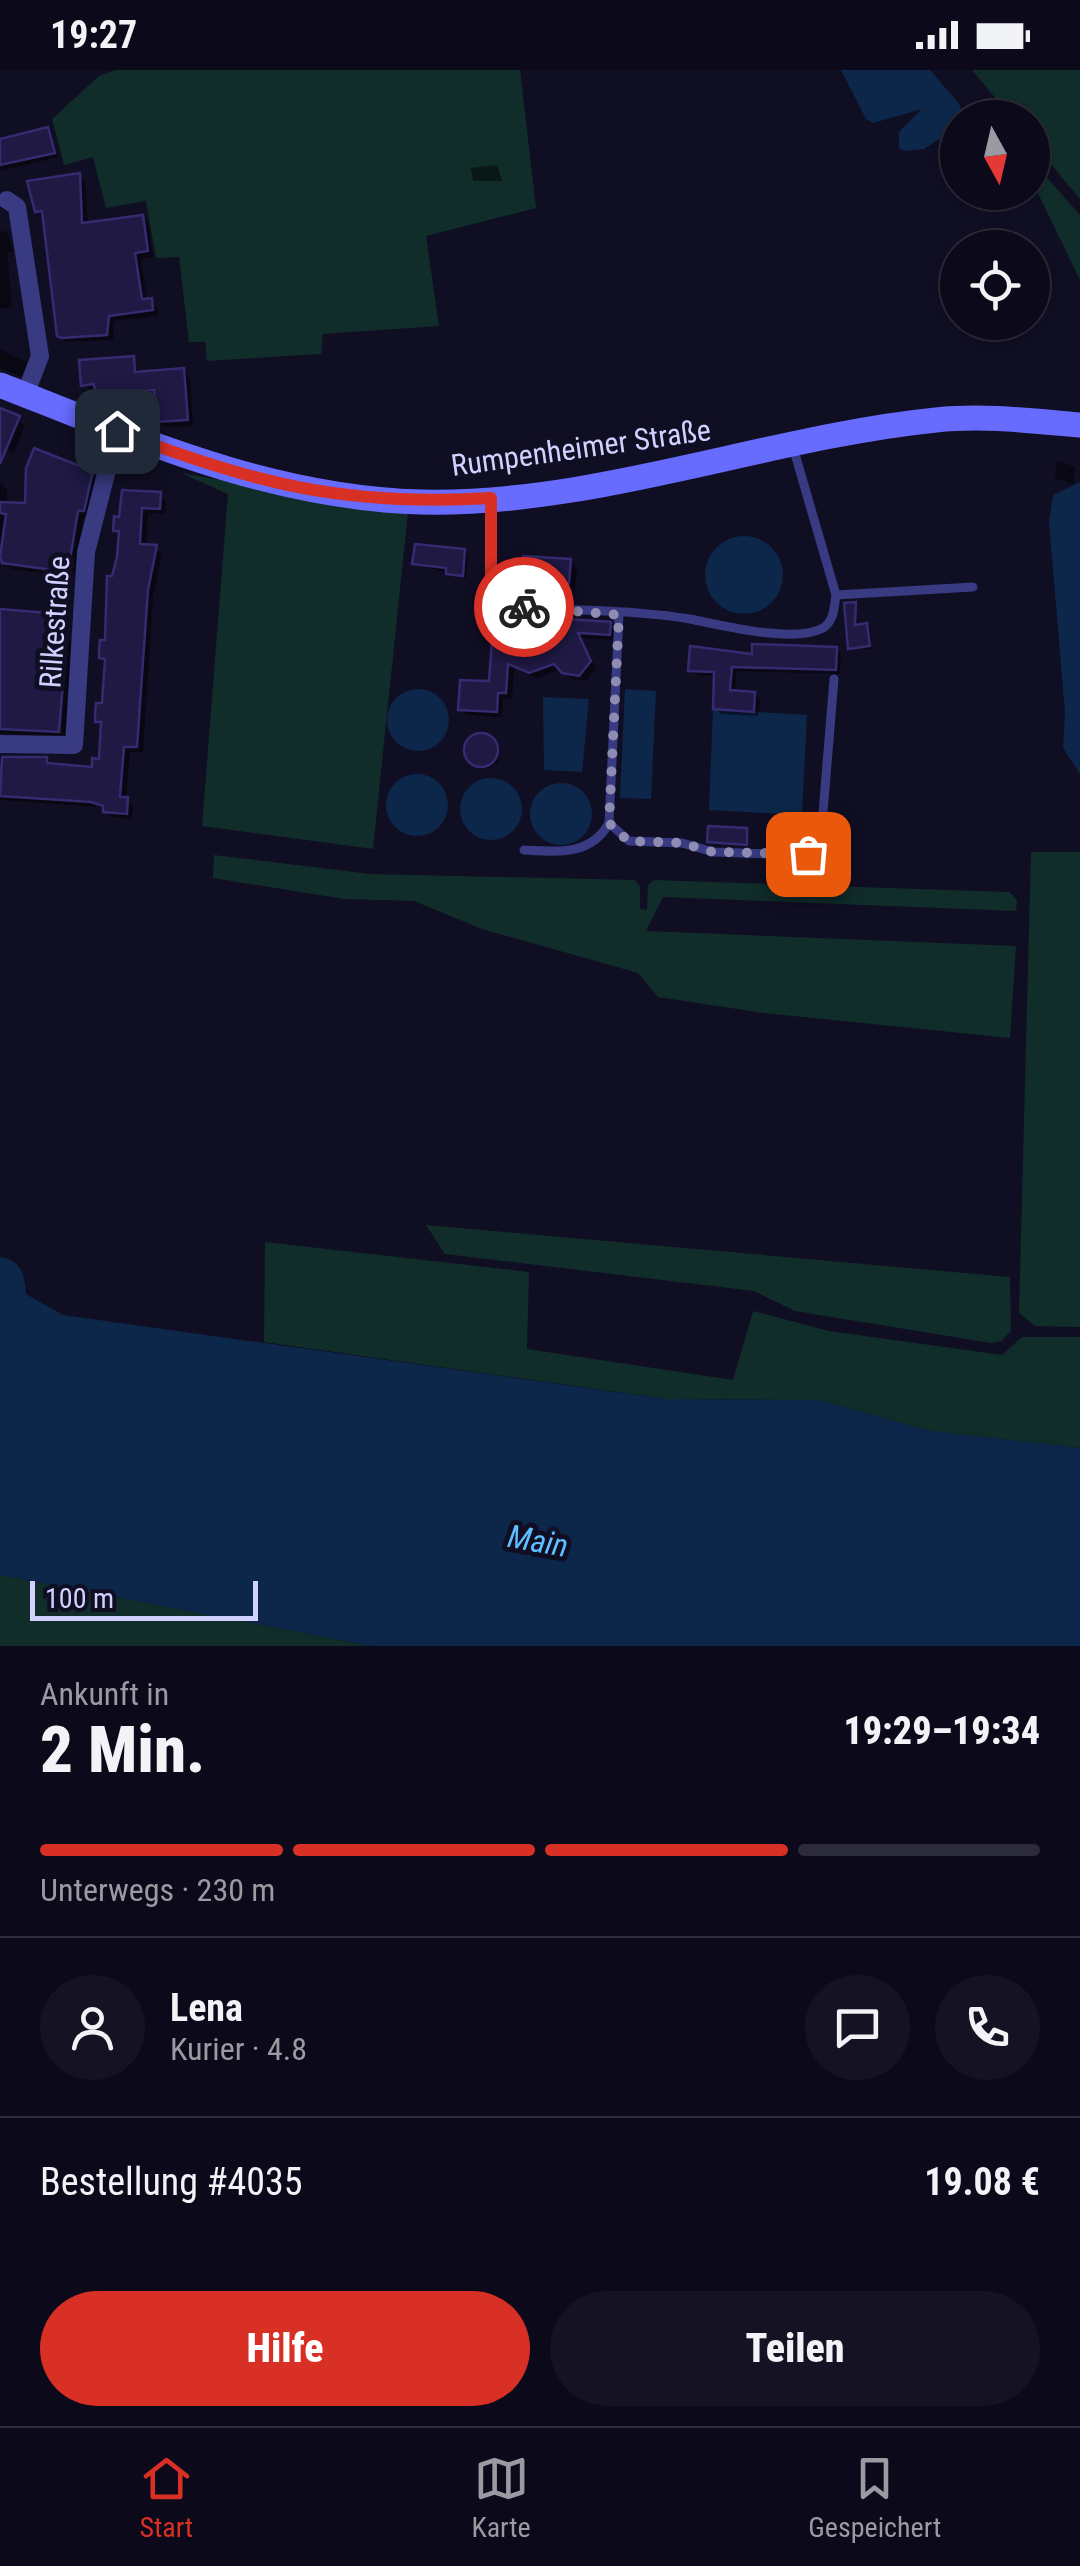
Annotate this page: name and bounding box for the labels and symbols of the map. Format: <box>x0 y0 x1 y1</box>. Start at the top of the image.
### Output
north arrow <box>940 100 1050 210</box>
pin <box>75 389 160 474</box>
street label: Rumpenheimer Straße <box>449 412 713 483</box>
street label: Rilkestraße <box>32 555 77 689</box>
courier <box>474 557 574 657</box>
pin <box>766 812 851 897</box>
water label: Main <box>505 1517 571 1565</box>
scale bar <box>30 1576 258 1621</box>

